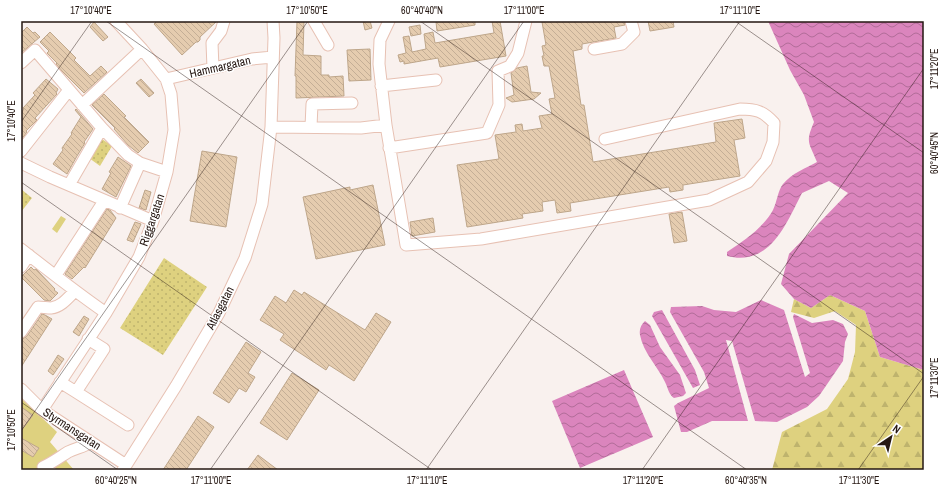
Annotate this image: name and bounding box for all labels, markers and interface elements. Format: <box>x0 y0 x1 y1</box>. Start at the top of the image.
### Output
text: 17°10'40"E <box>70 4 112 17</box>
text: 17°10'50"E <box>286 4 328 17</box>
text: 60°40'40"N <box>401 4 443 17</box>
text: 17°11'00"E <box>504 4 544 17</box>
text: 17°11'10"E <box>720 4 760 17</box>
text: 17°11'20"E <box>928 49 941 89</box>
street label: Hammargatan <box>188 52 252 82</box>
text: 17°10'40"E <box>5 100 18 142</box>
text: 60°40'45"N <box>928 132 941 174</box>
street label: Riggargatan <box>136 192 168 248</box>
street label: Atlasgatan <box>202 284 238 333</box>
text: 17°11'30"E <box>928 358 941 398</box>
street label: Styrmansgatan <box>40 404 104 454</box>
text: 17°10'50"E <box>5 409 18 451</box>
north arrow <box>871 417 911 457</box>
text: N <box>890 421 903 436</box>
text: 60°40'25"N <box>95 474 137 487</box>
text: 17°11'00"E <box>191 474 231 487</box>
text: 17°11'10"E <box>407 474 447 487</box>
text: 17°11'20"E <box>623 474 663 487</box>
text: 60°40'35"N <box>725 474 767 487</box>
text: 17°11'30"E <box>839 474 879 487</box>

